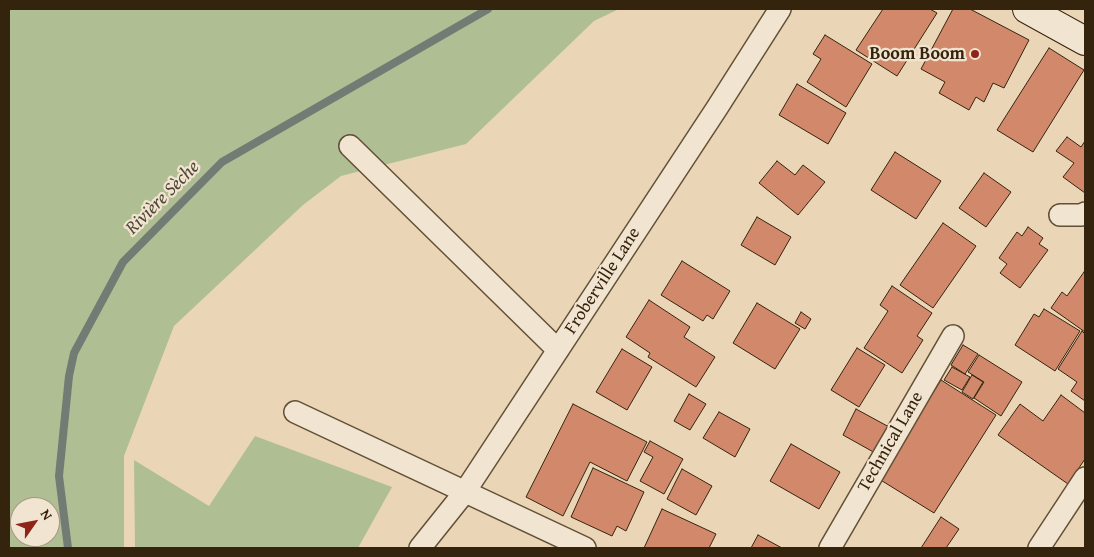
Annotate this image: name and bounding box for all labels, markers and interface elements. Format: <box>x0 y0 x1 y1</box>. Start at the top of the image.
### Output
place label: Boom Boom <box>870 43 965 65</box>
marker: Boom Boom <box>969 48 981 60</box>
water label: Rivière Sèche <box>121 156 205 240</box>
street label: Froberville Lane <box>561 224 645 338</box>
street label: Technical Lane <box>854 388 928 496</box>
north arrow <box>10 497 60 547</box>
text: N <box>36 505 58 524</box>

